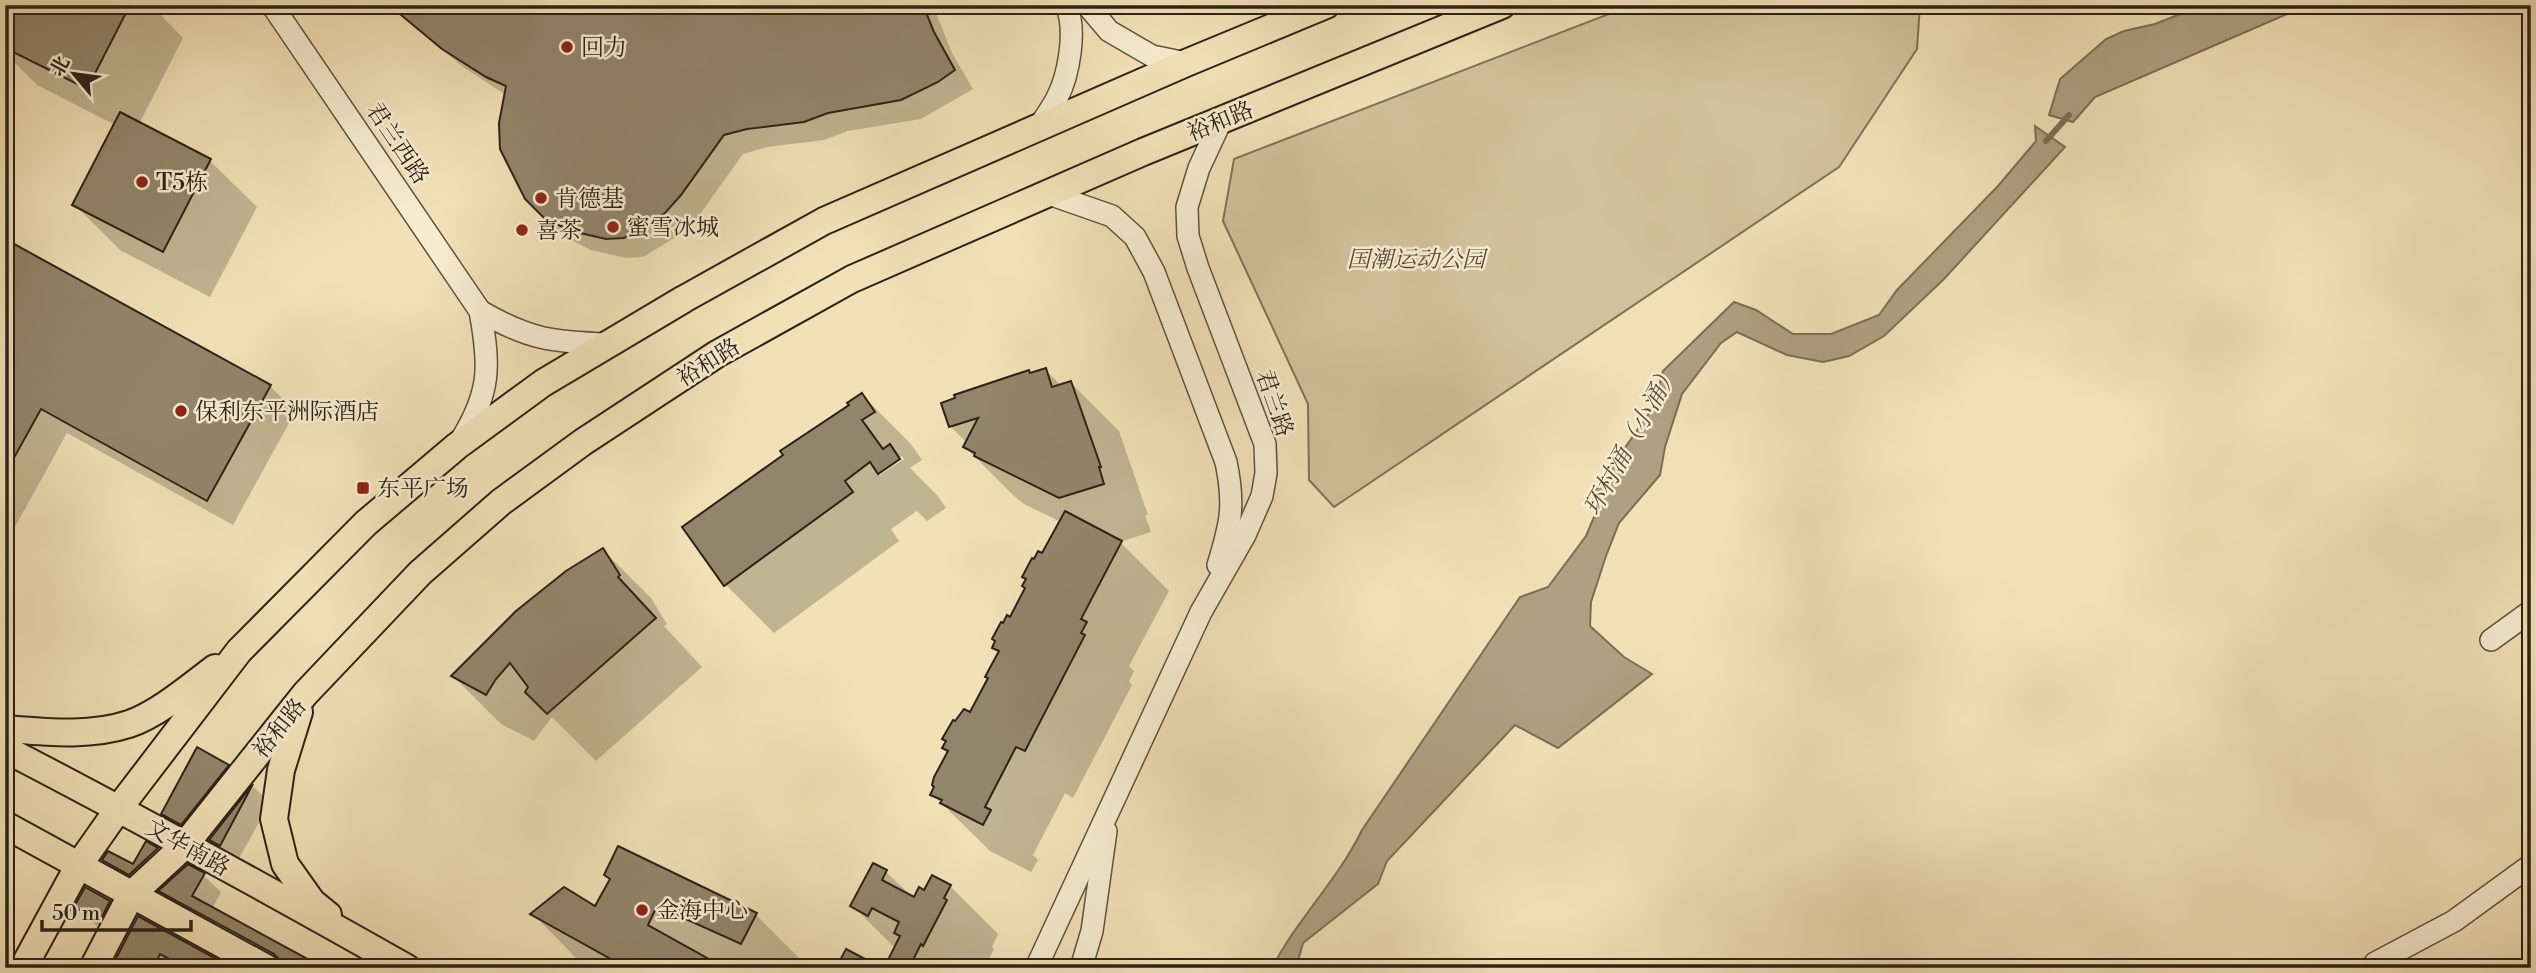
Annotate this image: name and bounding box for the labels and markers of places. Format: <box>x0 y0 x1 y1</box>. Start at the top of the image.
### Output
place label: 回力 <box>581 34 627 62</box>
marker: 回力 <box>559 39 575 55</box>
place label: T5栋 <box>156 169 208 197</box>
marker: T5栋 <box>134 174 150 190</box>
place label: 肯德基 <box>555 185 624 213</box>
marker: 肯德基 <box>533 190 549 206</box>
place label: 蜜雪冰城 <box>627 214 719 242</box>
place label: 喜茶 <box>536 217 582 245</box>
marker: 蜜雪冰城 <box>605 219 621 235</box>
marker: 喜茶 <box>514 222 530 238</box>
place label: 保利东平洲际酒店 <box>195 398 379 426</box>
marker: 保利东平洲际酒店 <box>173 403 189 419</box>
place label: 东平广场 <box>377 475 469 503</box>
marker: 东平广场 <box>355 480 371 496</box>
place label: 金海中心 <box>656 897 748 925</box>
marker: 金海中心 <box>634 902 650 918</box>

